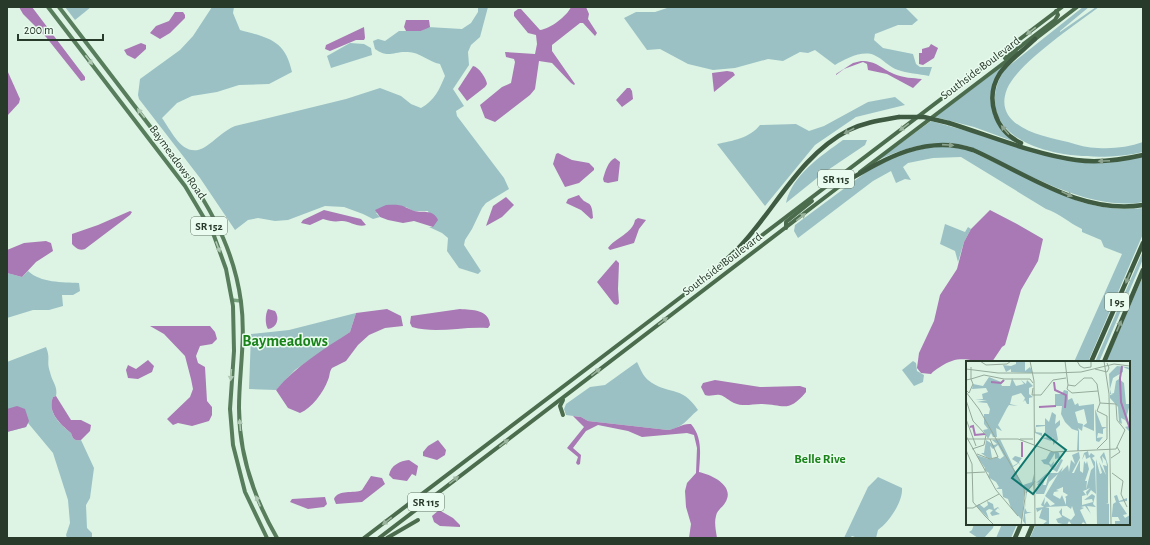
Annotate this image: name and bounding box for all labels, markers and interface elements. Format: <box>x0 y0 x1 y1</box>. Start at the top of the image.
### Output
scale bar <box>18 16 103 42</box>
text: 200 m <box>24 24 54 36</box>
one-way arrow <box>1025 26 1036 35</box>
street label: Southside Boulevard <box>938 34 1022 102</box>
one-way arrow <box>85 55 93 66</box>
one-way arrow <box>136 108 145 119</box>
street label: Baymeadows Road <box>146 123 209 202</box>
one-way arrow <box>898 123 909 132</box>
one-way arrow <box>1000 125 1009 135</box>
one-way arrow <box>843 128 854 134</box>
one-way arrow <box>942 141 954 148</box>
one-way arrow <box>1098 157 1110 164</box>
road number: SR 115 <box>818 170 854 188</box>
one-way arrow <box>1062 191 1073 197</box>
one-way arrow <box>795 213 806 221</box>
road number: SR 152 <box>191 217 227 235</box>
street label: Southside Boulevard <box>680 230 764 298</box>
one-way arrow <box>216 242 222 254</box>
one-way arrow <box>1124 273 1130 285</box>
road number: I 95 <box>1105 293 1129 311</box>
one-way arrow <box>658 316 669 325</box>
one-way arrow <box>1117 320 1123 332</box>
district label: Baymeadows <box>242 333 328 350</box>
inset map <box>966 361 1130 525</box>
one-way arrow <box>591 368 602 376</box>
one-way arrow <box>228 369 235 381</box>
one-way arrow <box>236 419 243 431</box>
one-way arrow <box>498 439 509 447</box>
district label: Belle Rive <box>794 453 846 466</box>
one-way arrow <box>449 476 460 484</box>
road number: SR 115 <box>408 493 444 511</box>
one-way arrow <box>255 495 261 506</box>
one-way arrow <box>382 516 393 525</box>

